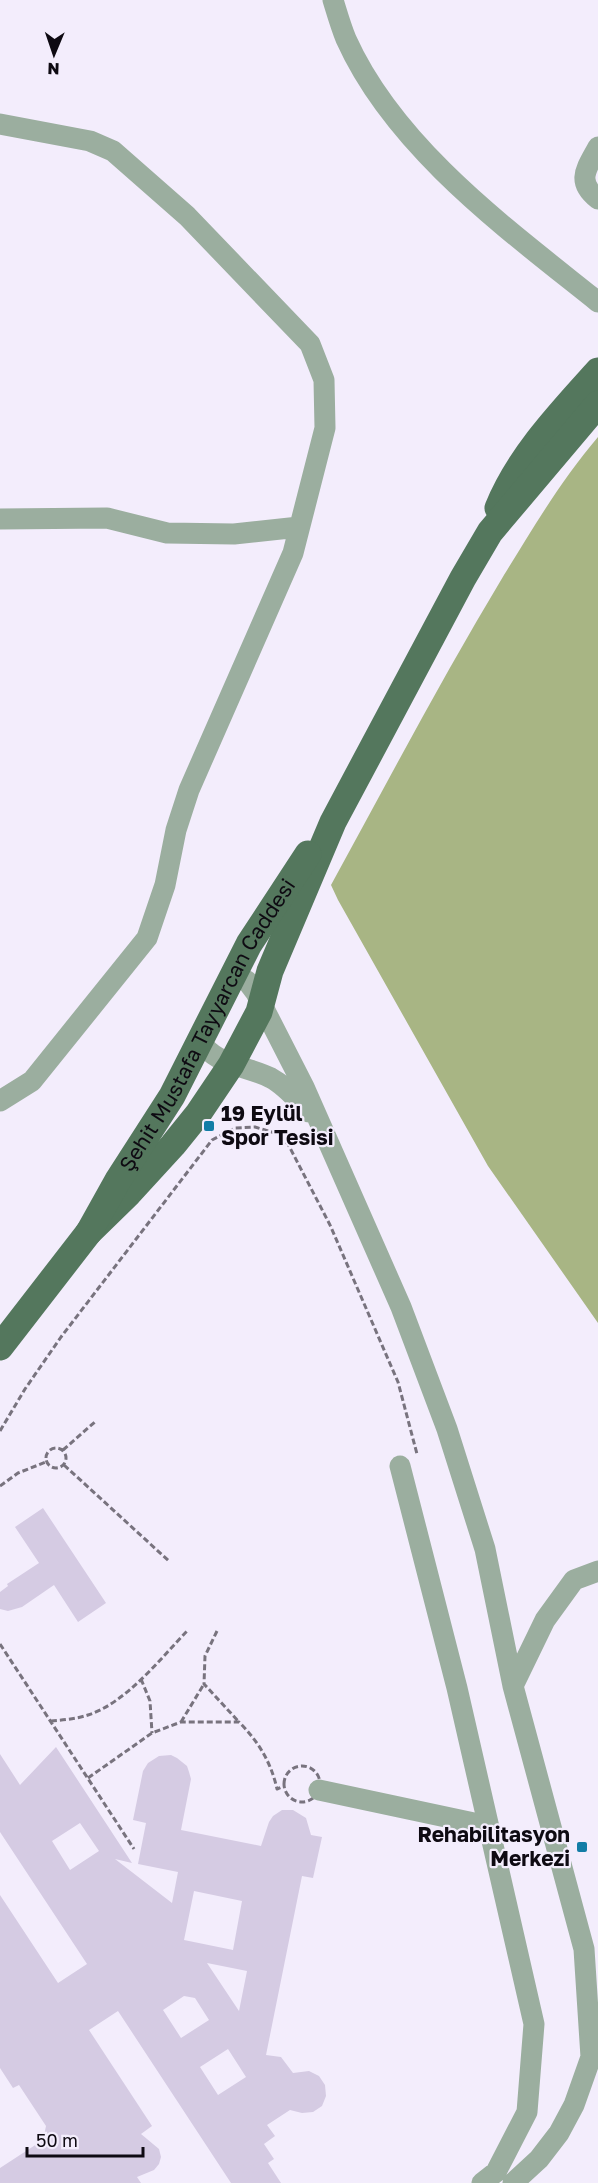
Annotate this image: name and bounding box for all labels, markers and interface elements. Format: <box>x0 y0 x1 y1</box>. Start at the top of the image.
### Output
north arrow <box>24 24 84 84</box>
text: N <box>47 59 60 79</box>
street label: Şehit Mustafa Tayyarcan Caddesi <box>113 873 300 1176</box>
place label: 19 Eylül Spor Tesisi <box>221 1100 333 1150</box>
marker: 19 Eylül Spor Tesisi <box>202 1119 216 1133</box>
place label: Rehabilitasyon Merkezi <box>417 1821 570 1871</box>
marker: Rehabilitasyon Merkezi <box>575 1840 589 1854</box>
scale bar <box>27 2120 142 2158</box>
text: 50 m <box>36 2129 78 2151</box>

